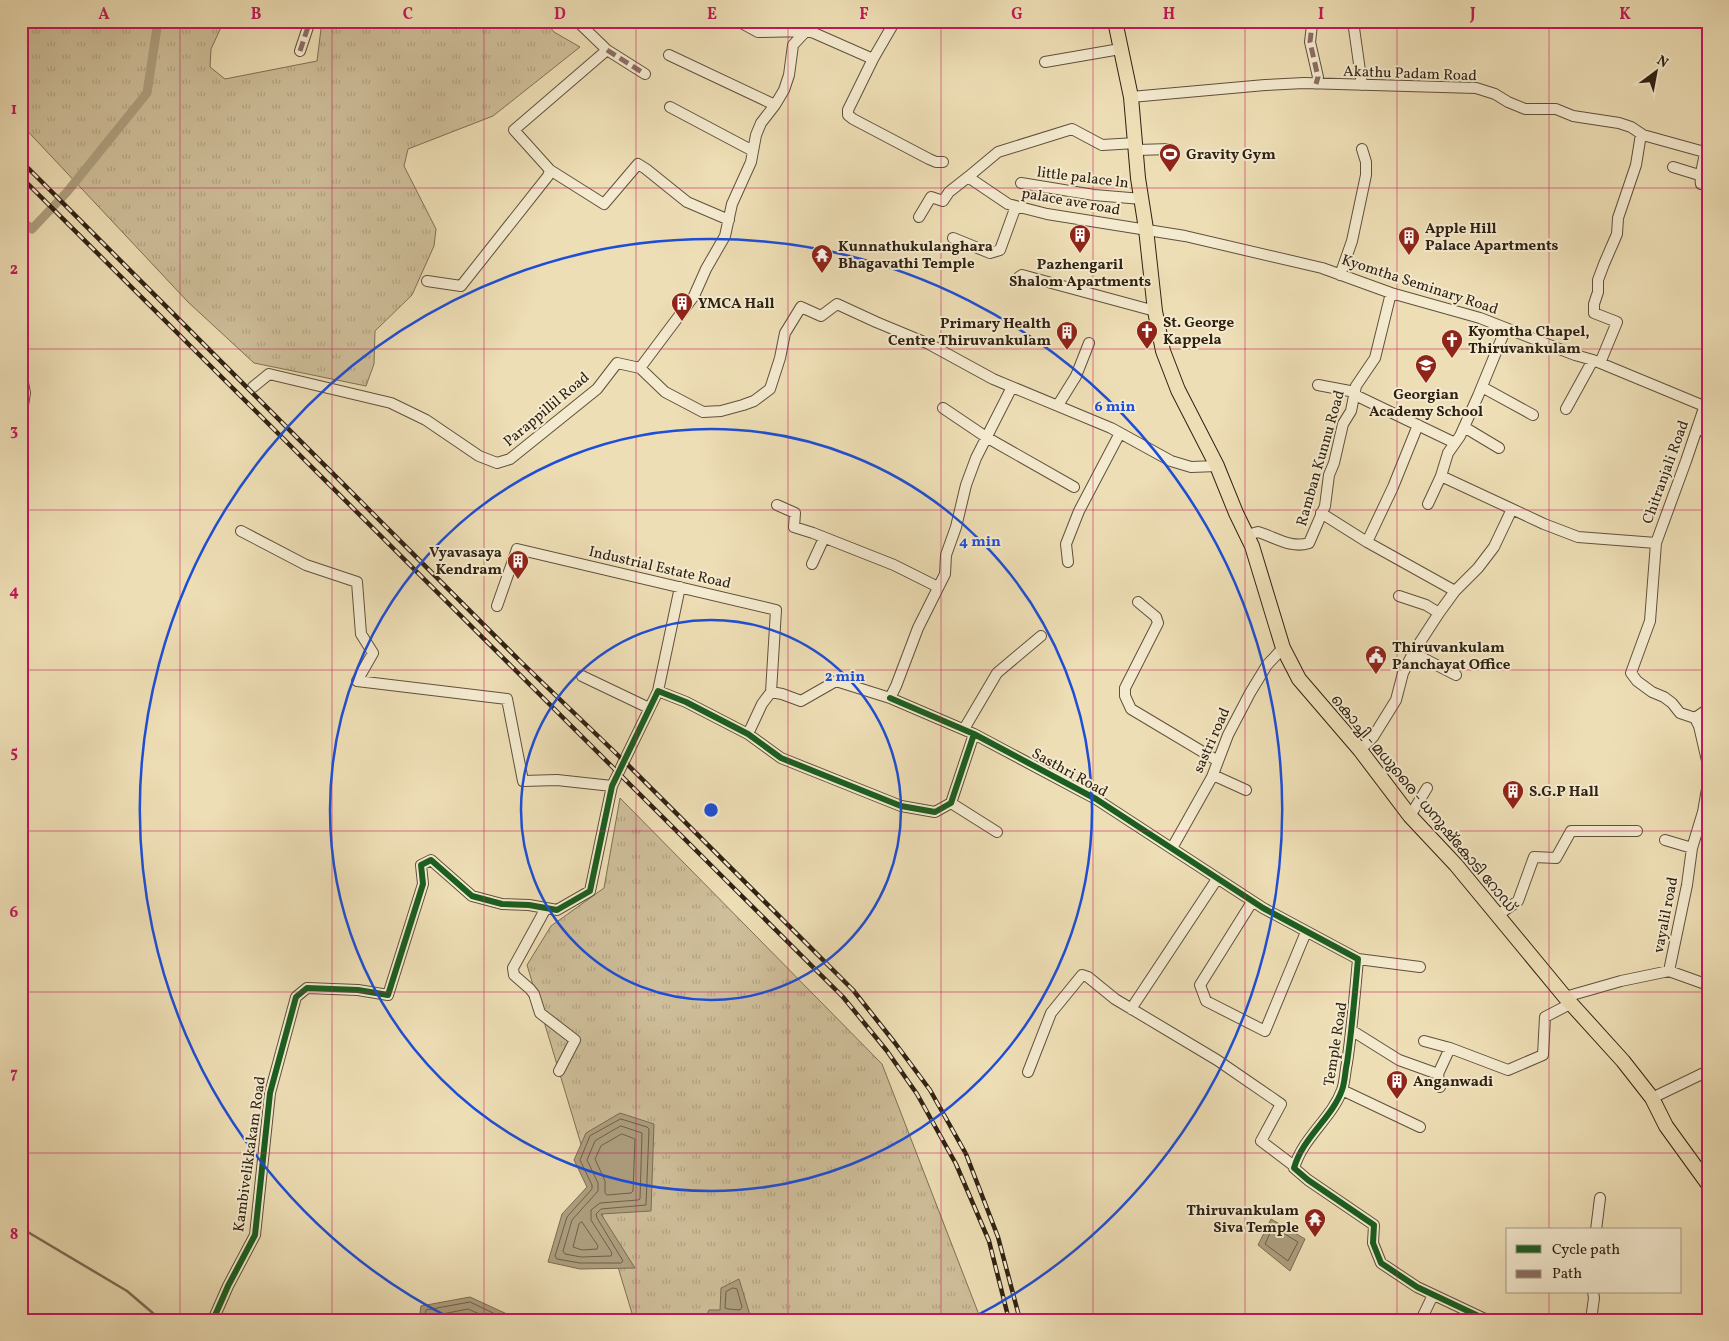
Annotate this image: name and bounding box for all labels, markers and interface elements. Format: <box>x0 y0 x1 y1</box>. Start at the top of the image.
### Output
text: A <box>98 4 110 26</box>
text: B <box>251 4 262 26</box>
text: C <box>403 4 413 26</box>
text: D <box>554 4 566 26</box>
text: E <box>707 4 717 26</box>
text: F <box>859 4 869 26</box>
text: G <box>1011 4 1023 26</box>
text: H <box>1163 4 1175 26</box>
text: I <box>1318 4 1324 26</box>
text: J <box>1469 4 1476 26</box>
text: K <box>1619 4 1631 26</box>
north arrow <box>1632 48 1682 98</box>
text: N <box>1653 51 1671 73</box>
street label: Akathu Padam Road <box>1343 62 1477 87</box>
text: 1 <box>11 99 17 121</box>
sports icon: Gravity Gym <box>1158 142 1182 173</box>
place label: Gravity Gym <box>1186 145 1276 166</box>
street label: little palace ln <box>1036 162 1130 195</box>
street label: palace ave road <box>1020 183 1122 221</box>
place label: Apple Hill Palace Apartments <box>1425 219 1559 257</box>
building icon: Pazhengaril Shalom Apartments <box>1068 223 1092 254</box>
building icon: Apple Hill Palace Apartments <box>1397 225 1421 256</box>
place label: Kunnathukulanghara Bhagavathi Temple <box>838 237 993 275</box>
temple icon: Kunnathukulanghara Bhagavathi Temple <box>810 243 834 274</box>
street label: Kyomtha Seminary Road <box>1339 250 1501 321</box>
place label: Pazhengaril Shalom Apartments <box>1009 255 1151 293</box>
text: 2 <box>10 259 18 281</box>
building icon: YMCA Hall <box>670 291 694 322</box>
place label: YMCA Hall <box>698 294 775 315</box>
place label: St. George Kappela <box>1163 313 1235 351</box>
place label: Primary Health Centre Thiruvankulam <box>888 314 1051 352</box>
church icon: St. George Kappela <box>1135 319 1159 350</box>
building icon: Primary Health Centre Thiruvankulam <box>1055 320 1079 351</box>
place label: Kyomtha Chapel, Thiruvankulam <box>1468 322 1590 360</box>
church icon: Kyomtha Chapel, Thiruvankulam <box>1440 328 1464 359</box>
school or university icon: Georgian Academy School <box>1414 353 1438 384</box>
street label: Parappillil Road <box>499 368 595 452</box>
place label: Georgian Academy School <box>1369 385 1483 423</box>
street label: Ramban Kunnu Road <box>1292 388 1351 529</box>
text: 6 min <box>1095 397 1136 418</box>
street label: Chitranjali Road <box>1638 418 1695 527</box>
text: 3 <box>10 420 18 442</box>
text: 4 min <box>959 532 1001 553</box>
street label: Industrial Estate Road <box>586 542 733 595</box>
place label: Vyavasaya Kendram <box>429 543 502 581</box>
building icon: Vyavasaya Kendram <box>506 549 530 580</box>
text: 4 <box>9 581 19 603</box>
place label: Thiruvankulam Panchayat Office <box>1392 638 1511 676</box>
public building icon: Thiruvankulam Panchayat Office <box>1364 644 1388 675</box>
text: 2 min <box>825 667 865 688</box>
street label: കൊച്ചി - മധുരൈ - ധനുഷ്‌കോടി റോഡ് <box>1325 691 1522 919</box>
street label: sastri road <box>1189 705 1236 777</box>
text: 5 <box>10 742 18 764</box>
street label: Sasthri Road <box>1027 744 1111 803</box>
building icon: S.G.P Hall <box>1501 779 1525 810</box>
place label: S.G.P Hall <box>1529 782 1599 803</box>
centre of rings <box>702 801 720 819</box>
street label: vayalil road <box>1649 875 1684 955</box>
text: 6 <box>10 902 19 924</box>
street label: Temple Road <box>1319 1001 1354 1088</box>
text: 7 <box>10 1063 18 1085</box>
building icon: Anganwadi <box>1385 1069 1409 1100</box>
place label: Anganwadi <box>1413 1072 1493 1093</box>
street label: Kambivelikkakam Road <box>229 1075 272 1233</box>
place label: Thiruvankulam Siva Temple <box>1186 1201 1299 1239</box>
temple icon: Thiruvankulam Siva Temple <box>1303 1207 1327 1238</box>
text: 8 <box>10 1224 18 1246</box>
legend <box>1506 1228 1682 1294</box>
text: Cycle path <box>1552 1240 1620 1261</box>
text: Path <box>1552 1264 1582 1285</box>

